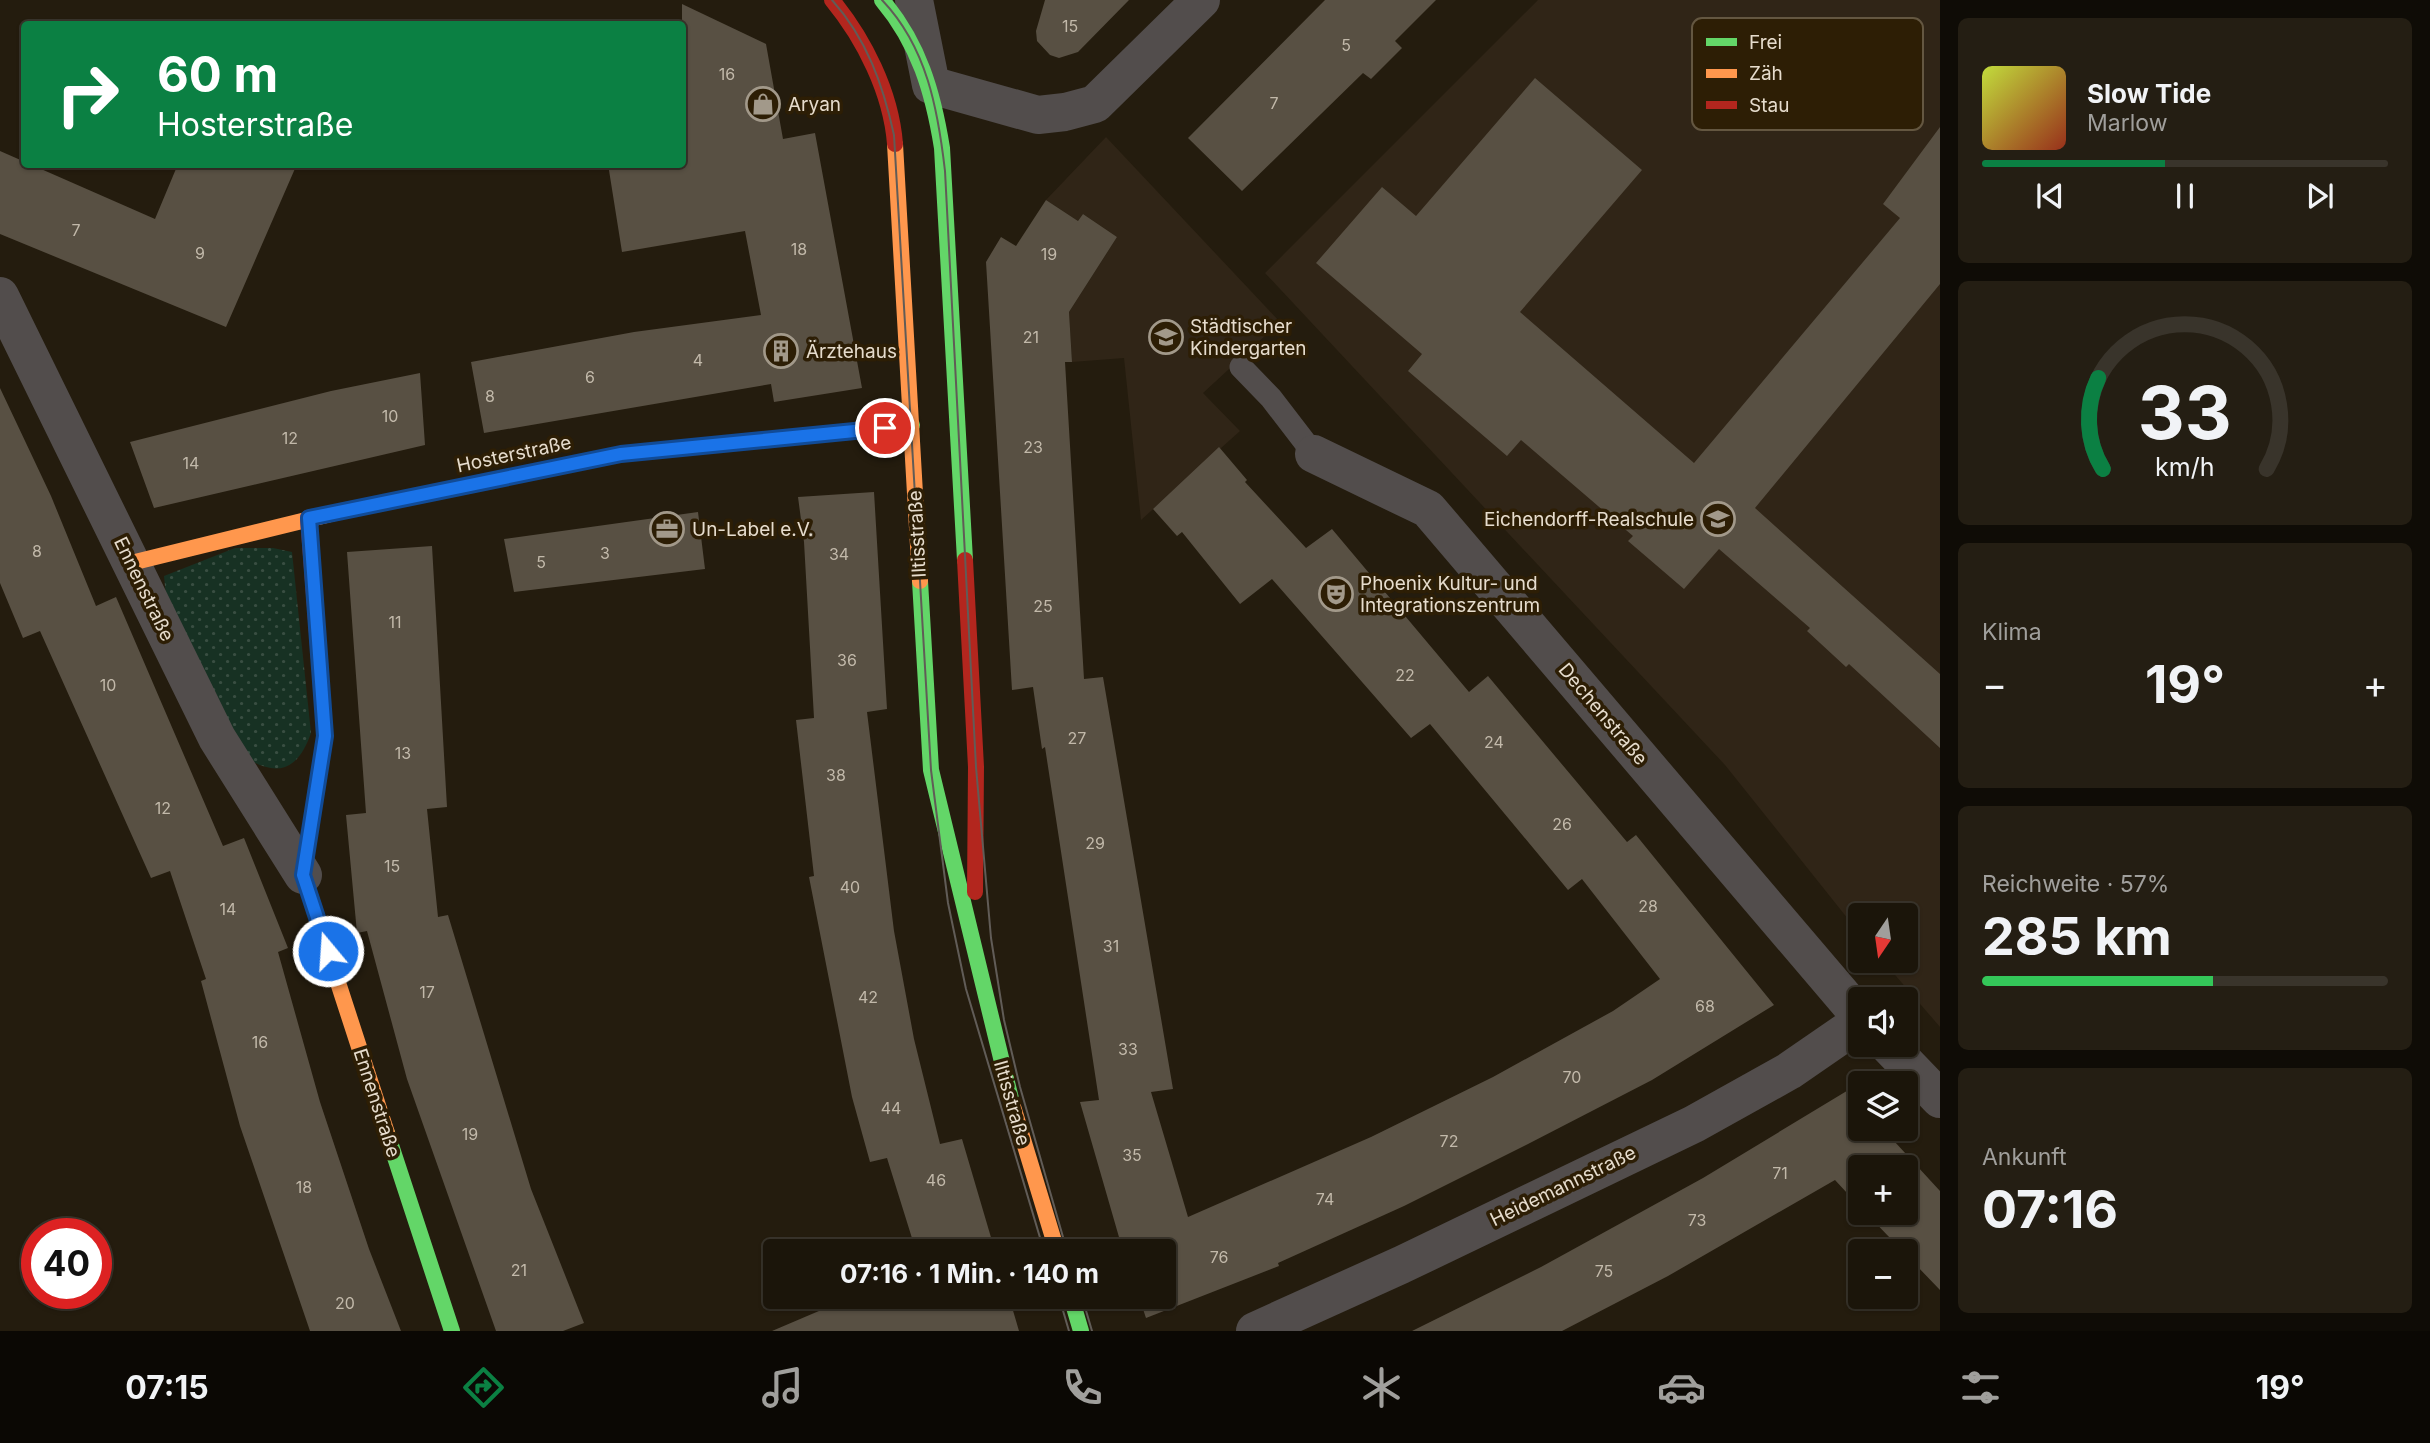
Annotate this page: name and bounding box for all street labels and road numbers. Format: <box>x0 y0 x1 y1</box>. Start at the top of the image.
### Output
street label: Hosterstraße <box>455 431 573 477</box>
street label: Iltisstraße <box>903 490 931 578</box>
street label: Ennenstraße <box>109 533 179 645</box>
street label: Dechenstraße <box>1554 658 1652 770</box>
street label: Ennenstraße <box>349 1046 405 1160</box>
street label: Iltisstraße <box>989 1058 1035 1148</box>
street label: Heidemannstraße <box>1486 1141 1640 1231</box>

